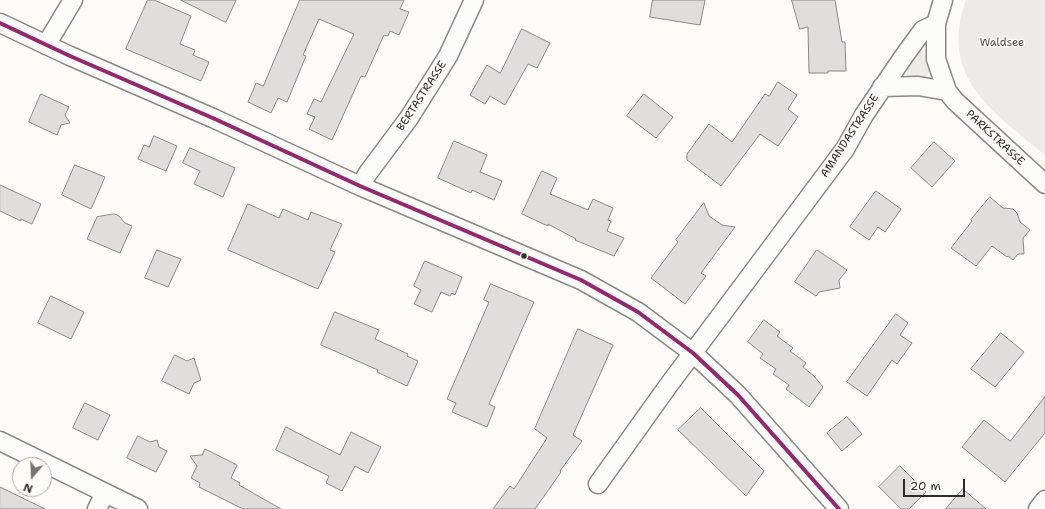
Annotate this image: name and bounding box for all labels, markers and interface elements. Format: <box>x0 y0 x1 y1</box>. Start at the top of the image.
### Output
park label: Waldsee <box>980 36 1024 50</box>
street label: BERTASTRASSE <box>394 58 450 134</box>
street label: AMANDASTRASSE <box>818 92 882 180</box>
street label: PARKSTRASSE <box>963 107 1027 169</box>
unlabelled marker <box>519 251 529 261</box>
north arrow <box>12 457 52 497</box>
scale bar <box>905 471 967 497</box>
text: 20 m <box>910 478 941 494</box>
text: N <box>22 479 35 496</box>

